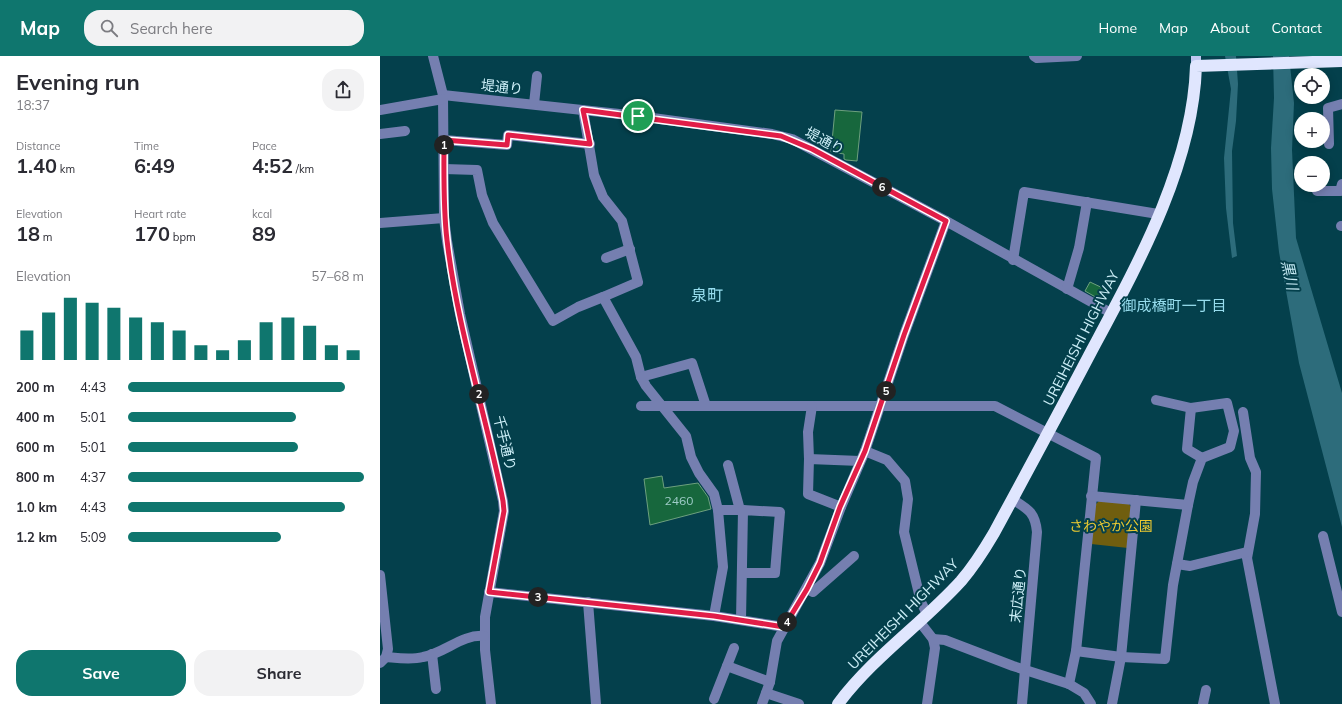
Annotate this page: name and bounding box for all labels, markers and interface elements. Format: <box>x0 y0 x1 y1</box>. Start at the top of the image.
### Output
search box <box>84 10 364 46</box>
text: Map <box>20 16 60 40</box>
icon: search <box>98 17 120 39</box>
text: Search here <box>130 19 213 38</box>
text: Home <box>1098 19 1137 37</box>
text: Map <box>1159 19 1188 37</box>
text: About <box>1210 19 1250 37</box>
text: Contact <box>1272 19 1322 37</box>
text: Evening run <box>16 68 140 96</box>
map controls <box>1294 68 1330 192</box>
button: locate <box>1294 68 1330 104</box>
button: share <box>322 69 364 111</box>
street label: 堤通り <box>480 76 524 98</box>
text: 18:37 <box>16 97 50 113</box>
pin <box>621 99 655 133</box>
icon: arrive <box>627 105 649 127</box>
button: + <box>1294 112 1330 148</box>
street label: 堤通り <box>802 123 848 159</box>
pin: 1 <box>434 135 454 155</box>
text: 1 <box>441 138 447 152</box>
text: Distance <box>16 139 60 153</box>
text: Time <box>134 139 159 153</box>
text: Pace <box>252 139 277 153</box>
text: 1.40 <box>16 153 57 178</box>
text: 6:49 <box>134 153 175 178</box>
text: 4:52 <box>252 153 293 178</box>
button: − <box>1294 156 1330 192</box>
text: km <box>57 162 75 176</box>
text: /km <box>293 162 314 176</box>
pin: 6 <box>872 177 892 197</box>
text: 6 <box>879 180 885 194</box>
text: Elevation <box>16 207 63 221</box>
text: Heart rate <box>134 207 186 221</box>
text: kcal <box>252 207 272 221</box>
text: 18 <box>16 221 40 246</box>
text: 170 <box>134 221 170 246</box>
text: 89 <box>252 221 276 246</box>
text: m <box>40 230 53 244</box>
text: bpm <box>170 230 196 244</box>
water label: 黒川 <box>1278 258 1303 294</box>
street label: UREIHEISHI HIGHWAY <box>1039 267 1123 408</box>
text: Elevation <box>16 268 71 284</box>
text: 57–68 m <box>311 268 364 284</box>
district label: 泉町 <box>691 285 723 305</box>
district label: 御成橋町一丁目 <box>1121 296 1227 315</box>
text: 200 m <box>16 379 55 395</box>
text: 4:43 <box>80 379 106 395</box>
pin: 5 <box>876 381 896 401</box>
pin: 2 <box>469 384 489 404</box>
text: 5 <box>883 384 889 398</box>
text: 2 <box>476 387 482 401</box>
text: 400 m <box>16 409 55 425</box>
text: 5:01 <box>80 409 106 425</box>
street label: 千手通り <box>490 414 520 472</box>
text: 600 m <box>16 439 55 455</box>
text: 5:01 <box>80 439 106 455</box>
text: 800 m <box>16 469 55 485</box>
text: 4:37 <box>80 469 106 485</box>
house number: 2460 <box>665 493 693 508</box>
text: 1.0 km <box>16 499 57 515</box>
text: 4:43 <box>80 499 106 515</box>
park label: さわやか公園 <box>1069 517 1153 535</box>
text: 1.2 km <box>16 529 57 545</box>
text: 5:09 <box>80 529 106 545</box>
street label: UREIHEISHI HIGHWAY <box>844 555 962 673</box>
street label: 末広通り <box>1006 566 1030 624</box>
pin: 3 <box>528 587 548 607</box>
text: 3 <box>535 590 541 604</box>
pin: 4 <box>777 612 797 632</box>
text: 4 <box>784 615 790 629</box>
button: Save <box>16 650 186 696</box>
button: Share <box>194 650 364 696</box>

